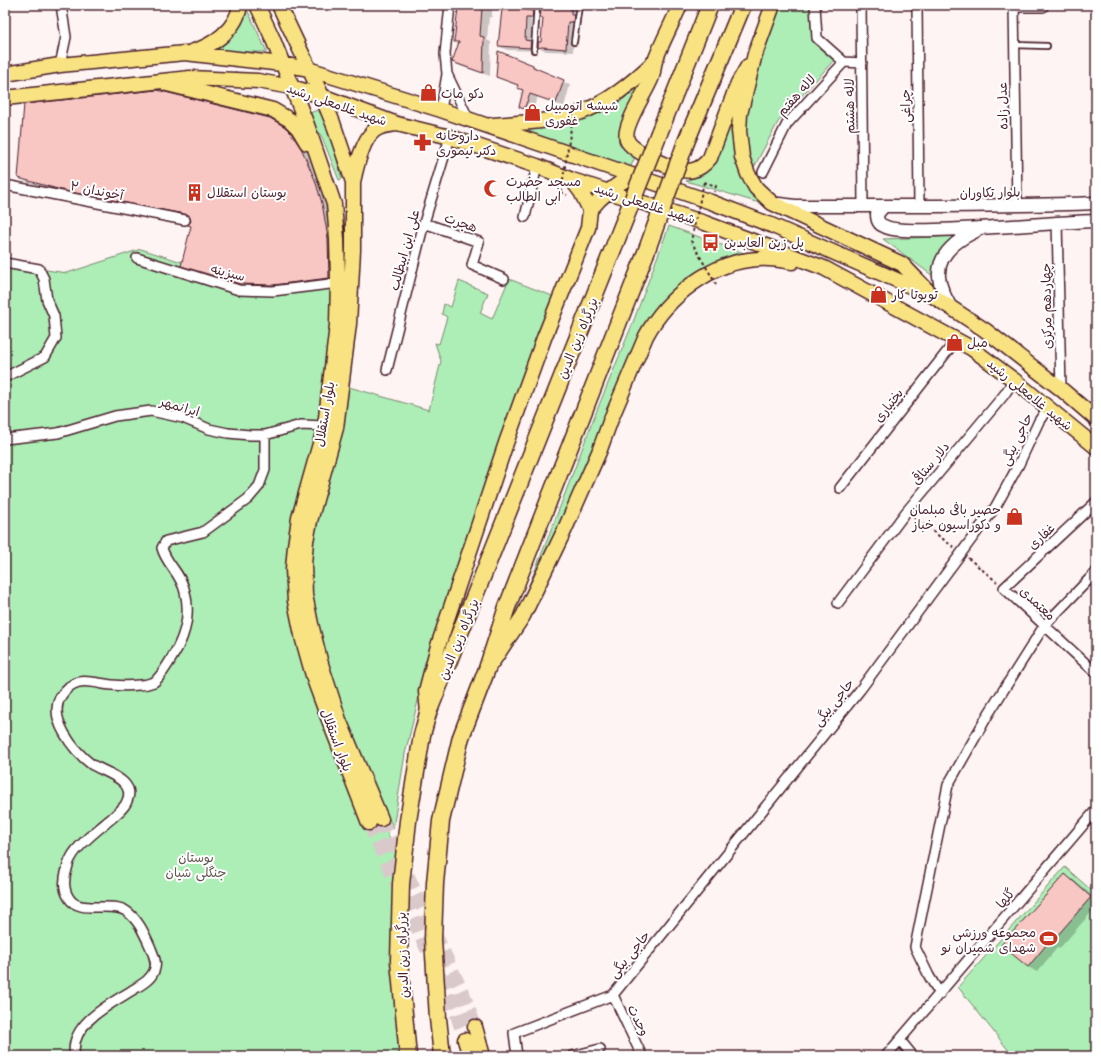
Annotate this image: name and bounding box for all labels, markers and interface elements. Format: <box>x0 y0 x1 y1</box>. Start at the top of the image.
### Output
street label: لاله هفتم <box>774 72 821 121</box>
street label: لاله هشتم <box>842 78 860 134</box>
street label: شهید غلامعلی رشید <box>284 80 389 131</box>
street label: عدل زاده <box>995 82 1011 130</box>
shop icon: دکو مات <box>418 83 438 103</box>
place label: دکو مات <box>441 86 484 102</box>
street label: چراغی <box>898 89 915 123</box>
place label: شیشه اتومبیل غفوری <box>545 98 618 129</box>
shop icon: شیشه اتومبیل غفوری <box>522 102 542 122</box>
place label: داروخانه دکتر تیموری <box>436 128 496 159</box>
pharmacy icon: داروخانه دکتر تیموری <box>413 132 433 152</box>
place label: مسجد حضرت ابی الطالب <box>506 174 581 206</box>
street label: آخوندان ۲ <box>69 178 126 204</box>
mosque icon: مسجد حضرت ابی الطالب <box>483 178 503 198</box>
street label: شهید غلامعلی رشید <box>592 180 697 229</box>
building icon: بوستان استقلال <box>184 182 204 202</box>
street label: بلوار تکاوران <box>959 184 1021 203</box>
place label: بوستان استقلال <box>207 185 287 201</box>
street label: علی ابن ابیطالب <box>386 208 424 293</box>
street label: هجرت <box>442 210 479 236</box>
bus stop icon: پل زین العابدین <box>701 232 721 252</box>
place label: پل زین العابدین <box>724 235 804 251</box>
street label: سبزینه <box>209 261 247 285</box>
street label: چهاردهم مرکزی <box>1038 263 1058 349</box>
shop icon: تویوتا کار <box>869 284 889 304</box>
place label: تویوتا کار <box>891 287 938 303</box>
street label: بزرگراه زین الدین <box>554 295 602 381</box>
shop icon: مبل <box>944 332 964 352</box>
place label: مبل <box>967 335 988 351</box>
street label: شهید غلامعلی رشید <box>983 355 1075 435</box>
street label: بلوار استقلال <box>311 380 339 448</box>
street label: بختیاری <box>871 386 907 426</box>
street label: ایرانمهر <box>157 393 201 420</box>
street label: حاجی بیگی <box>997 411 1037 469</box>
street label: دلار ستاقی <box>908 438 953 488</box>
place label: حصیر بافی مبلمان و دکوراسیون خباز <box>910 501 1001 533</box>
shop icon: حصیر بافی مبلمان و دکوراسیون خباز <box>1004 506 1024 526</box>
street label: غفاری <box>1025 520 1058 553</box>
street label: معتمدی <box>1017 583 1058 623</box>
street label: بزرگراه زین الدین <box>435 596 483 682</box>
street label: حاجی بیگی <box>810 676 858 730</box>
street label: بلوار استقلال <box>317 707 355 774</box>
park label: بوستان جنگلی شیان <box>166 850 226 882</box>
street label: گلها <box>993 885 1018 911</box>
street label: بزرگراه زین الدین <box>393 911 413 998</box>
place label: مجموعه ورزشی شهدای شمیران نو <box>940 925 1036 956</box>
street label: حاجی بیگی <box>606 928 654 982</box>
sports icon: مجموعه ورزشی شهدای شمیران نو <box>1039 929 1059 949</box>
street label: وحدت <box>624 1002 653 1039</box>

